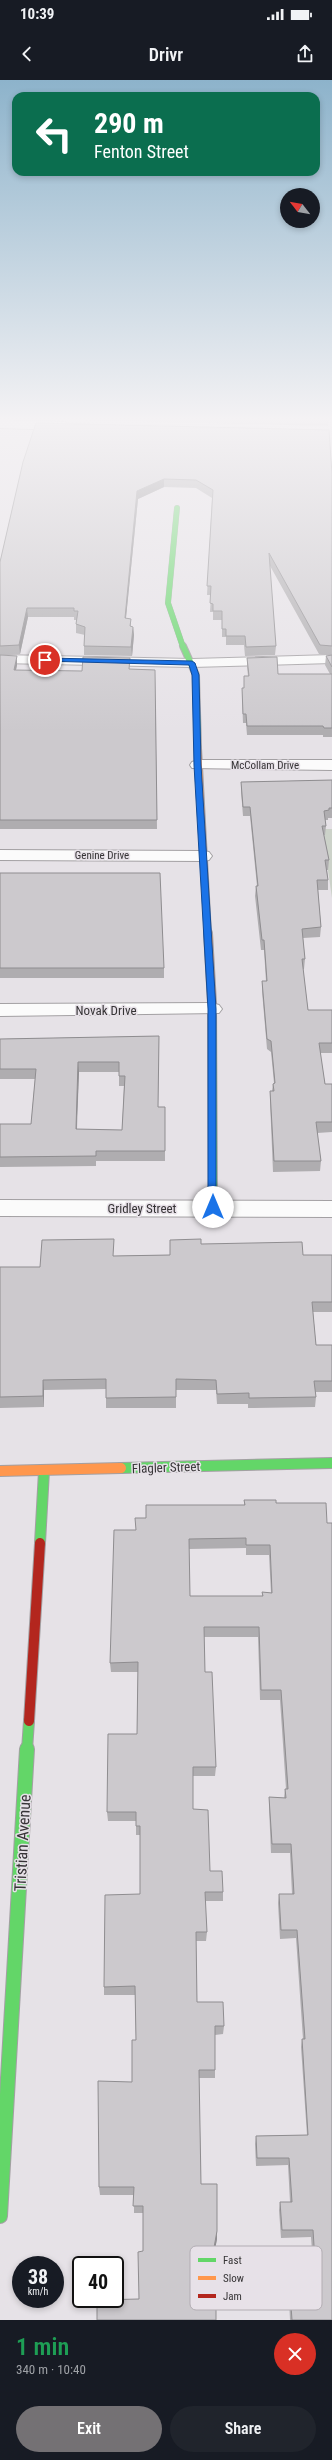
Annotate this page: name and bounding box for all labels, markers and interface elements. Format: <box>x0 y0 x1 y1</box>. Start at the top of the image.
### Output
text: 10:39 <box>20 5 54 23</box>
icon: back <box>16 43 38 65</box>
icon: share <box>294 43 316 65</box>
text: Drivr <box>149 44 183 65</box>
text: 290 m <box>94 107 164 140</box>
icon: left <box>28 108 80 160</box>
text: Fenton Street <box>94 141 189 162</box>
north arrow <box>280 188 320 228</box>
map controls <box>280 188 320 228</box>
pin <box>28 643 62 677</box>
icon: arrive <box>34 649 56 671</box>
street label: McCollam Drive <box>231 759 299 772</box>
street label: Genine Drive <box>75 849 129 862</box>
street label: Novak Drive <box>76 1003 136 1018</box>
position arrow <box>192 1186 234 1228</box>
street label: Gridley Street <box>108 1201 177 1216</box>
street label: Flagler Street <box>132 1459 201 1476</box>
street label: Tristian Avenue <box>10 1794 35 1892</box>
legend <box>190 2246 322 2310</box>
text: Fast <box>223 2254 242 2267</box>
speed limit sign: 40 <box>72 2256 124 2308</box>
text: 38 <box>28 2265 48 2289</box>
text: Slow <box>223 2272 244 2285</box>
text: km/h <box>28 2286 48 2297</box>
text: Jam <box>223 2290 242 2303</box>
text: 1 min <box>16 2333 69 2361</box>
button: close <box>274 2333 316 2375</box>
text: 340 m · 10:40 <box>16 2362 86 2377</box>
button: Exit <box>16 2406 162 2452</box>
button: Share <box>170 2406 316 2452</box>

